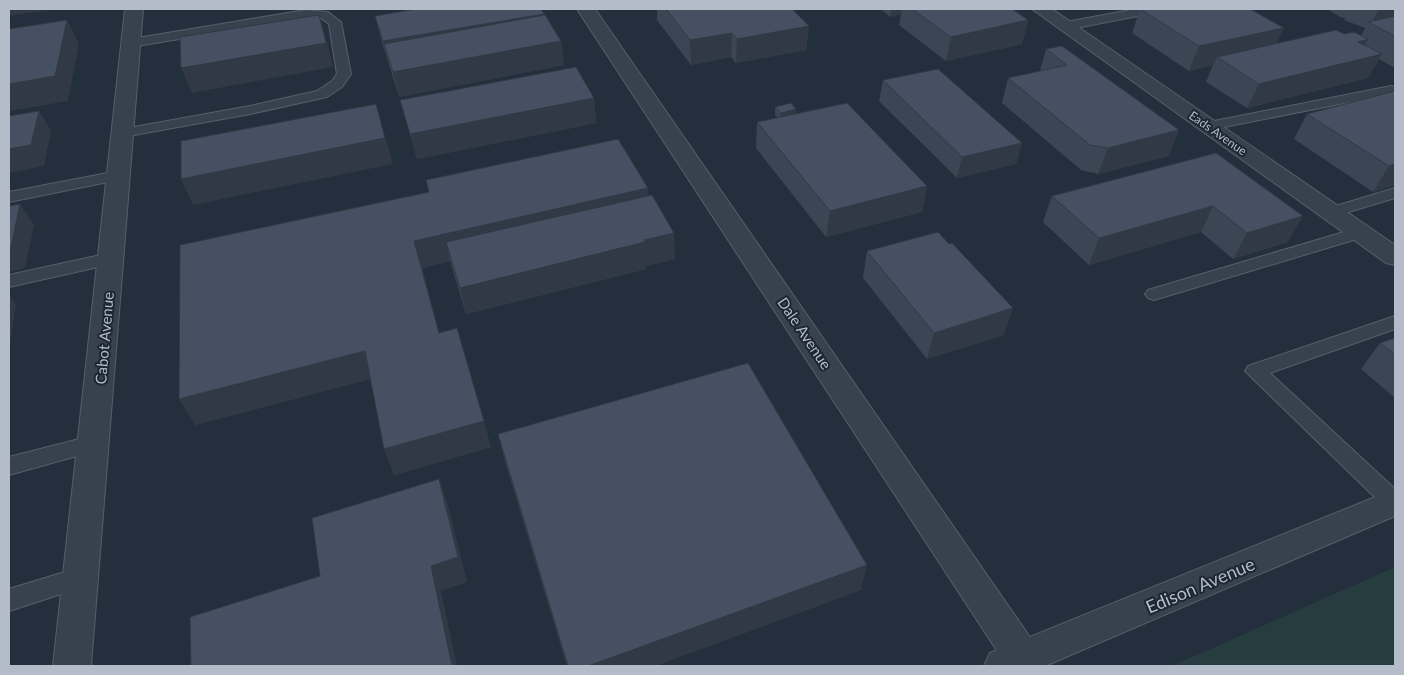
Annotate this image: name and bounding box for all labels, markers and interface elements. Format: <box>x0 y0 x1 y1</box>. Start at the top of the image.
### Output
street label: Eads Avenue <box>1186 108 1250 158</box>
street label: Cabot Avenue <box>91 291 117 385</box>
street label: Dale Avenue <box>774 294 836 373</box>
street label: Edison Avenue <box>1142 552 1258 618</box>

